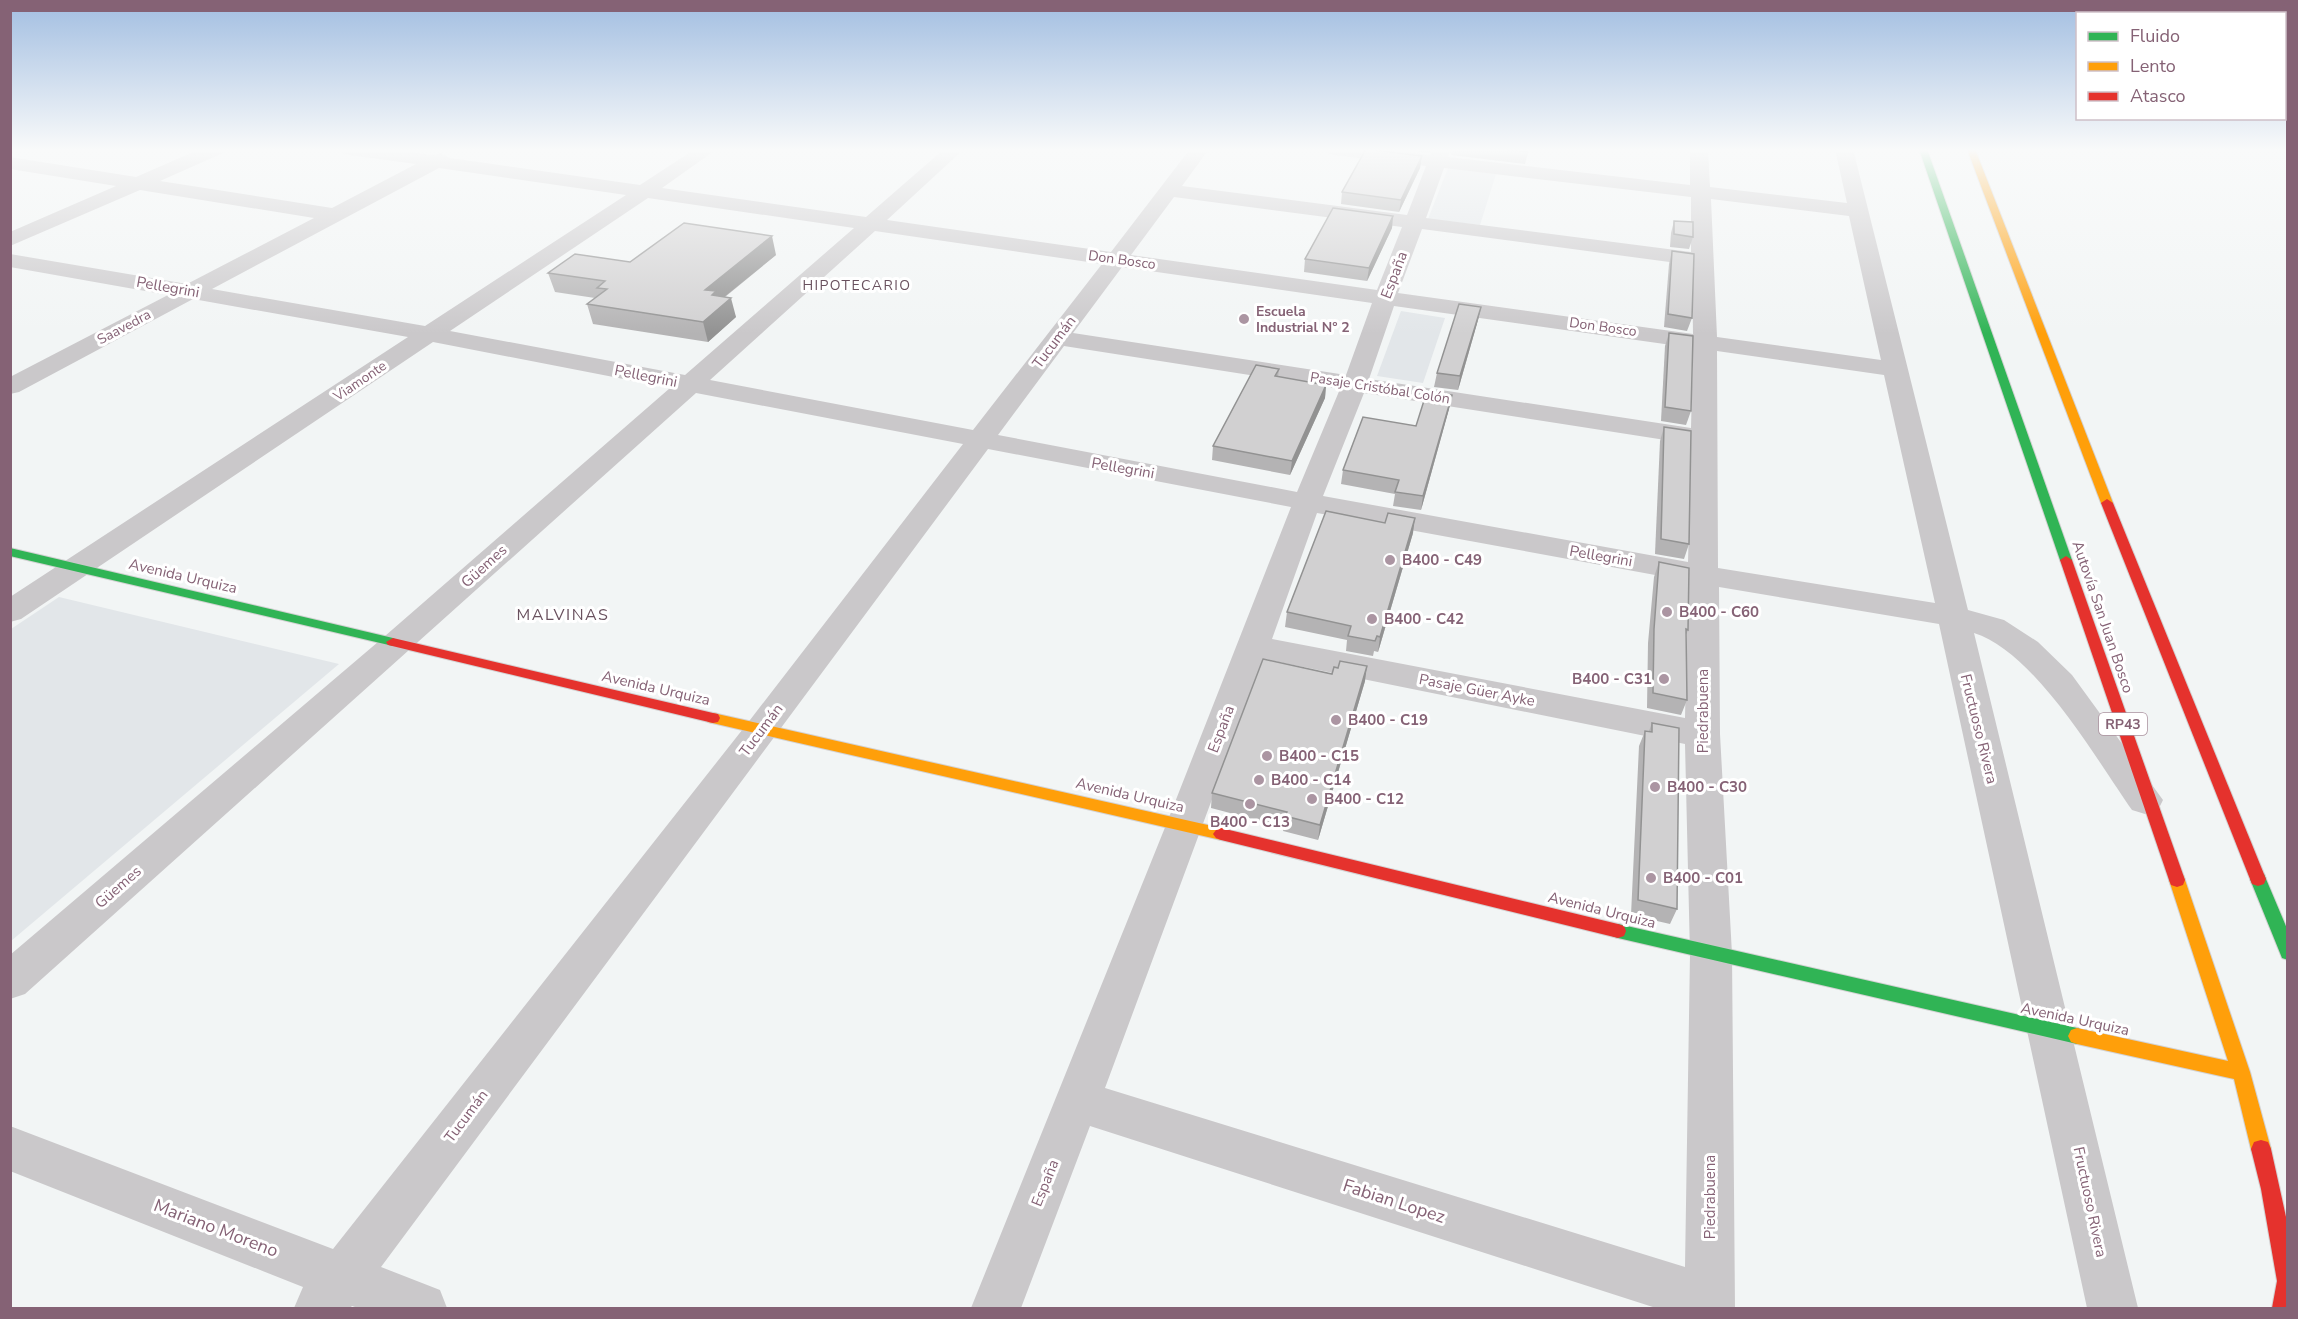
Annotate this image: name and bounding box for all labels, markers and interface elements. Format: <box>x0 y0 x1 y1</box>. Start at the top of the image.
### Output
legend <box>2076 12 2286 120</box>
text: Fluido <box>2130 24 2180 48</box>
text: Lento <box>2130 54 2176 78</box>
text: Atasco <box>2130 84 2186 108</box>
street label: Don Bosco <box>1087 246 1157 274</box>
street label: España <box>1376 249 1412 301</box>
street label: Pellegrini <box>135 272 201 302</box>
district label: HIPOTECARIO <box>802 276 912 295</box>
place label: Escuela Industrial N° 2 <box>1256 302 1350 337</box>
street label: Saavedra <box>94 305 154 349</box>
street label: Tucumán <box>1028 312 1080 372</box>
marker: Escuela Industrial N° 2 <box>1237 312 1251 326</box>
street label: Don Bosco <box>1568 313 1638 341</box>
street label: Viamonte <box>329 356 390 406</box>
street label: Pellegrini <box>613 360 679 392</box>
street label: Pasaje Cristóbal Colón <box>1309 368 1451 408</box>
street label: Pellegrini <box>1090 453 1156 483</box>
street label: Autovía San Juan Bosco <box>2068 538 2138 696</box>
street label: Güemes <box>457 540 511 592</box>
street label: Pellegrini <box>1568 541 1634 571</box>
place label: B400 - C49 <box>1402 550 1482 570</box>
marker: B400 - C49 <box>1383 553 1397 567</box>
street label: Avenida Urquiza <box>127 554 239 598</box>
place label: B400 - C60 <box>1679 602 1759 622</box>
district label: MALVINAS <box>517 604 609 626</box>
marker: B400 - C60 <box>1660 605 1674 619</box>
place label: B400 - C42 <box>1384 609 1464 629</box>
marker: B400 - C42 <box>1365 612 1379 626</box>
street label: Avenida Urquiza <box>600 666 712 710</box>
street label: Pasaje Güer Ayke <box>1417 669 1537 711</box>
place label: B400 - C31 <box>1572 669 1652 689</box>
street label: Piedrabuena <box>1693 669 1713 753</box>
marker: B400 - C31 <box>1657 672 1671 686</box>
street label: Fructuoso Rivera <box>1956 672 2002 786</box>
street label: Tucumán <box>735 700 787 760</box>
street label: España <box>1203 703 1239 755</box>
place label: B400 - C19 <box>1348 710 1428 730</box>
marker: B400 - C19 <box>1329 713 1343 727</box>
road number: RP43 <box>2099 713 2147 735</box>
place label: B400 - C15 <box>1279 746 1359 766</box>
marker: B400 - C15 <box>1260 749 1274 763</box>
place label: B400 - C14 <box>1271 770 1351 790</box>
street label: Avenida Urquiza <box>1074 773 1186 817</box>
marker: B400 - C14 <box>1252 773 1266 787</box>
place label: B400 - C30 <box>1667 777 1747 797</box>
marker: B400 - C30 <box>1648 780 1662 794</box>
place label: B400 - C12 <box>1324 789 1404 809</box>
marker: B400 - C12 <box>1305 792 1319 806</box>
marker: B400 - C13 <box>1243 797 1257 811</box>
place label: B400 - C13 <box>1210 812 1290 832</box>
street label: Güemes <box>91 861 145 913</box>
place label: B400 - C01 <box>1663 868 1743 888</box>
marker: B400 - C01 <box>1644 871 1658 885</box>
street label: Avenida Urquiza <box>1546 887 1658 933</box>
street label: Avenida Urquiza <box>2019 998 2131 1040</box>
street label: Tucumán <box>440 1086 492 1146</box>
street label: Fructuoso Rivera <box>2069 1145 2111 1259</box>
street label: Piedrabuena <box>1700 1155 1720 1239</box>
street label: España <box>1027 1157 1063 1209</box>
street label: Fabian Lopez <box>1340 1173 1448 1229</box>
street label: Mariano Moreno <box>150 1193 282 1263</box>

